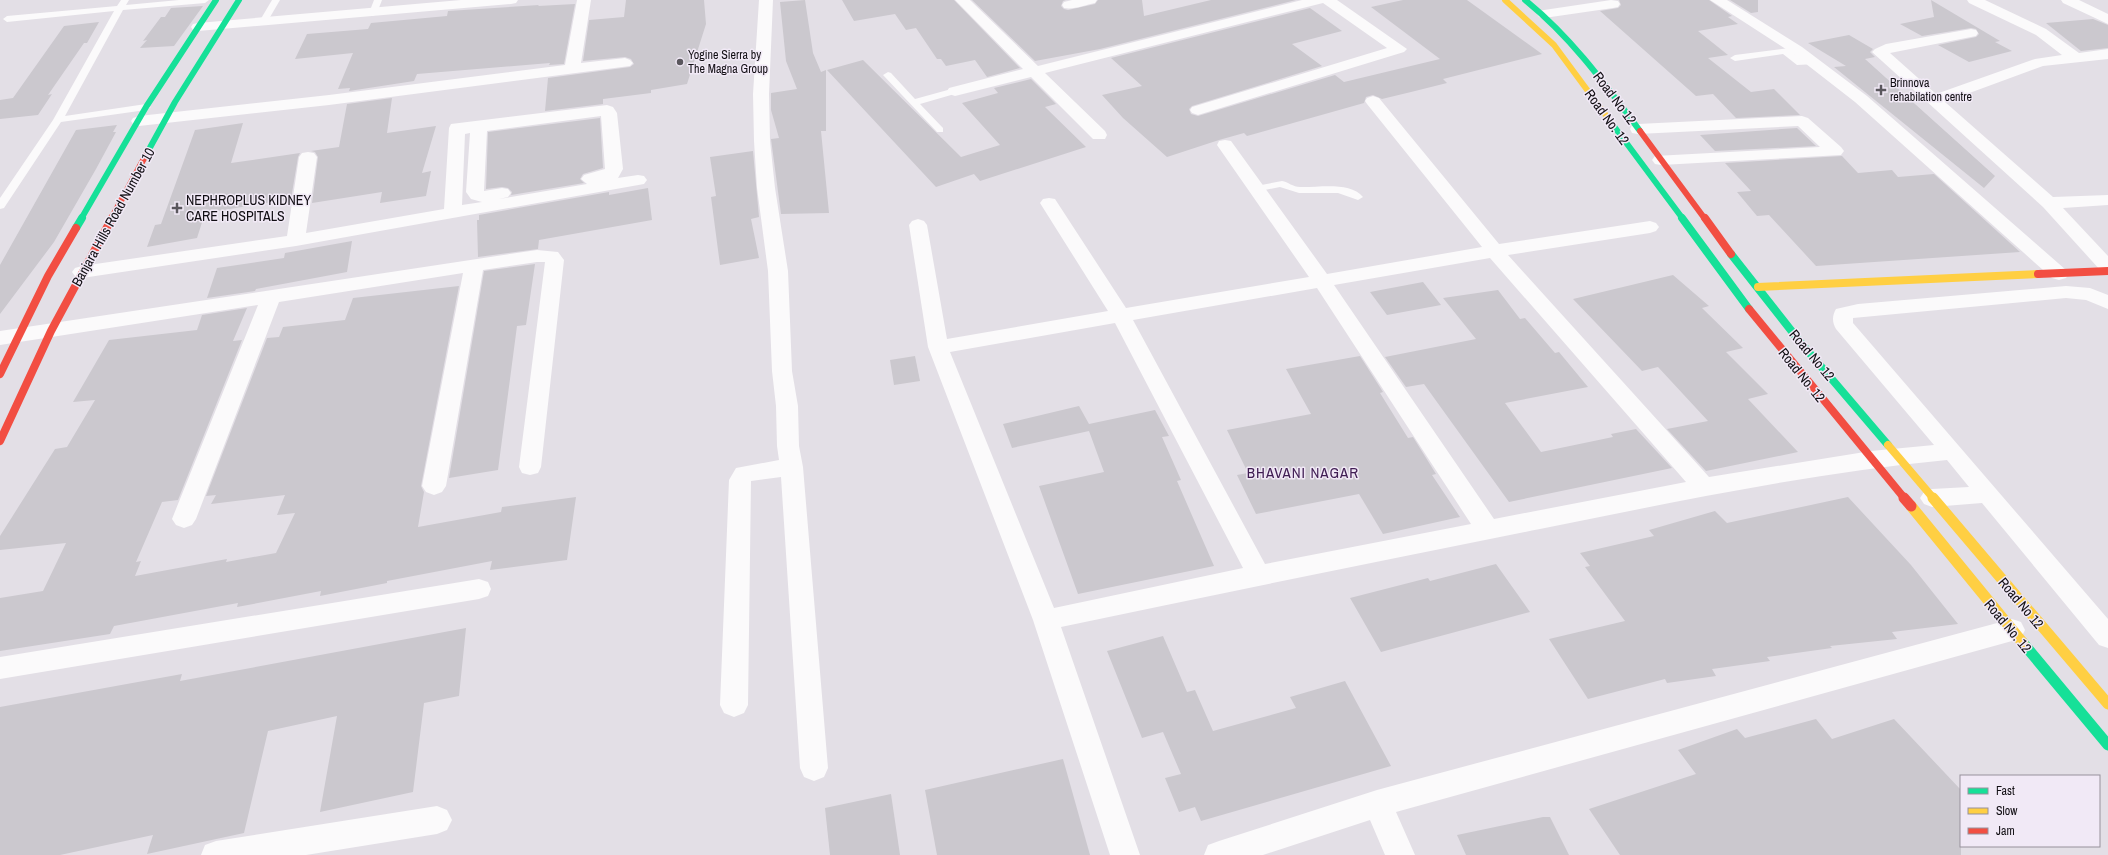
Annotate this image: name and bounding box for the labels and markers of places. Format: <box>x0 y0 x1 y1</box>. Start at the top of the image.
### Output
place label: Yogine Sierra by The Magna Group <box>688 47 768 77</box>
marker: Yogine Sierra by The Magna Group <box>675 57 685 67</box>
place label: Brinnova rehabilation centre <box>1890 75 1972 105</box>
marker: Brinnova rehabilation centre <box>1875 84 1887 96</box>
place label: NEPHROPLUS KIDNEY CARE HOSPITALS <box>186 191 311 225</box>
marker: NEPHROPLUS KIDNEY CARE HOSPITALS <box>171 202 183 214</box>

